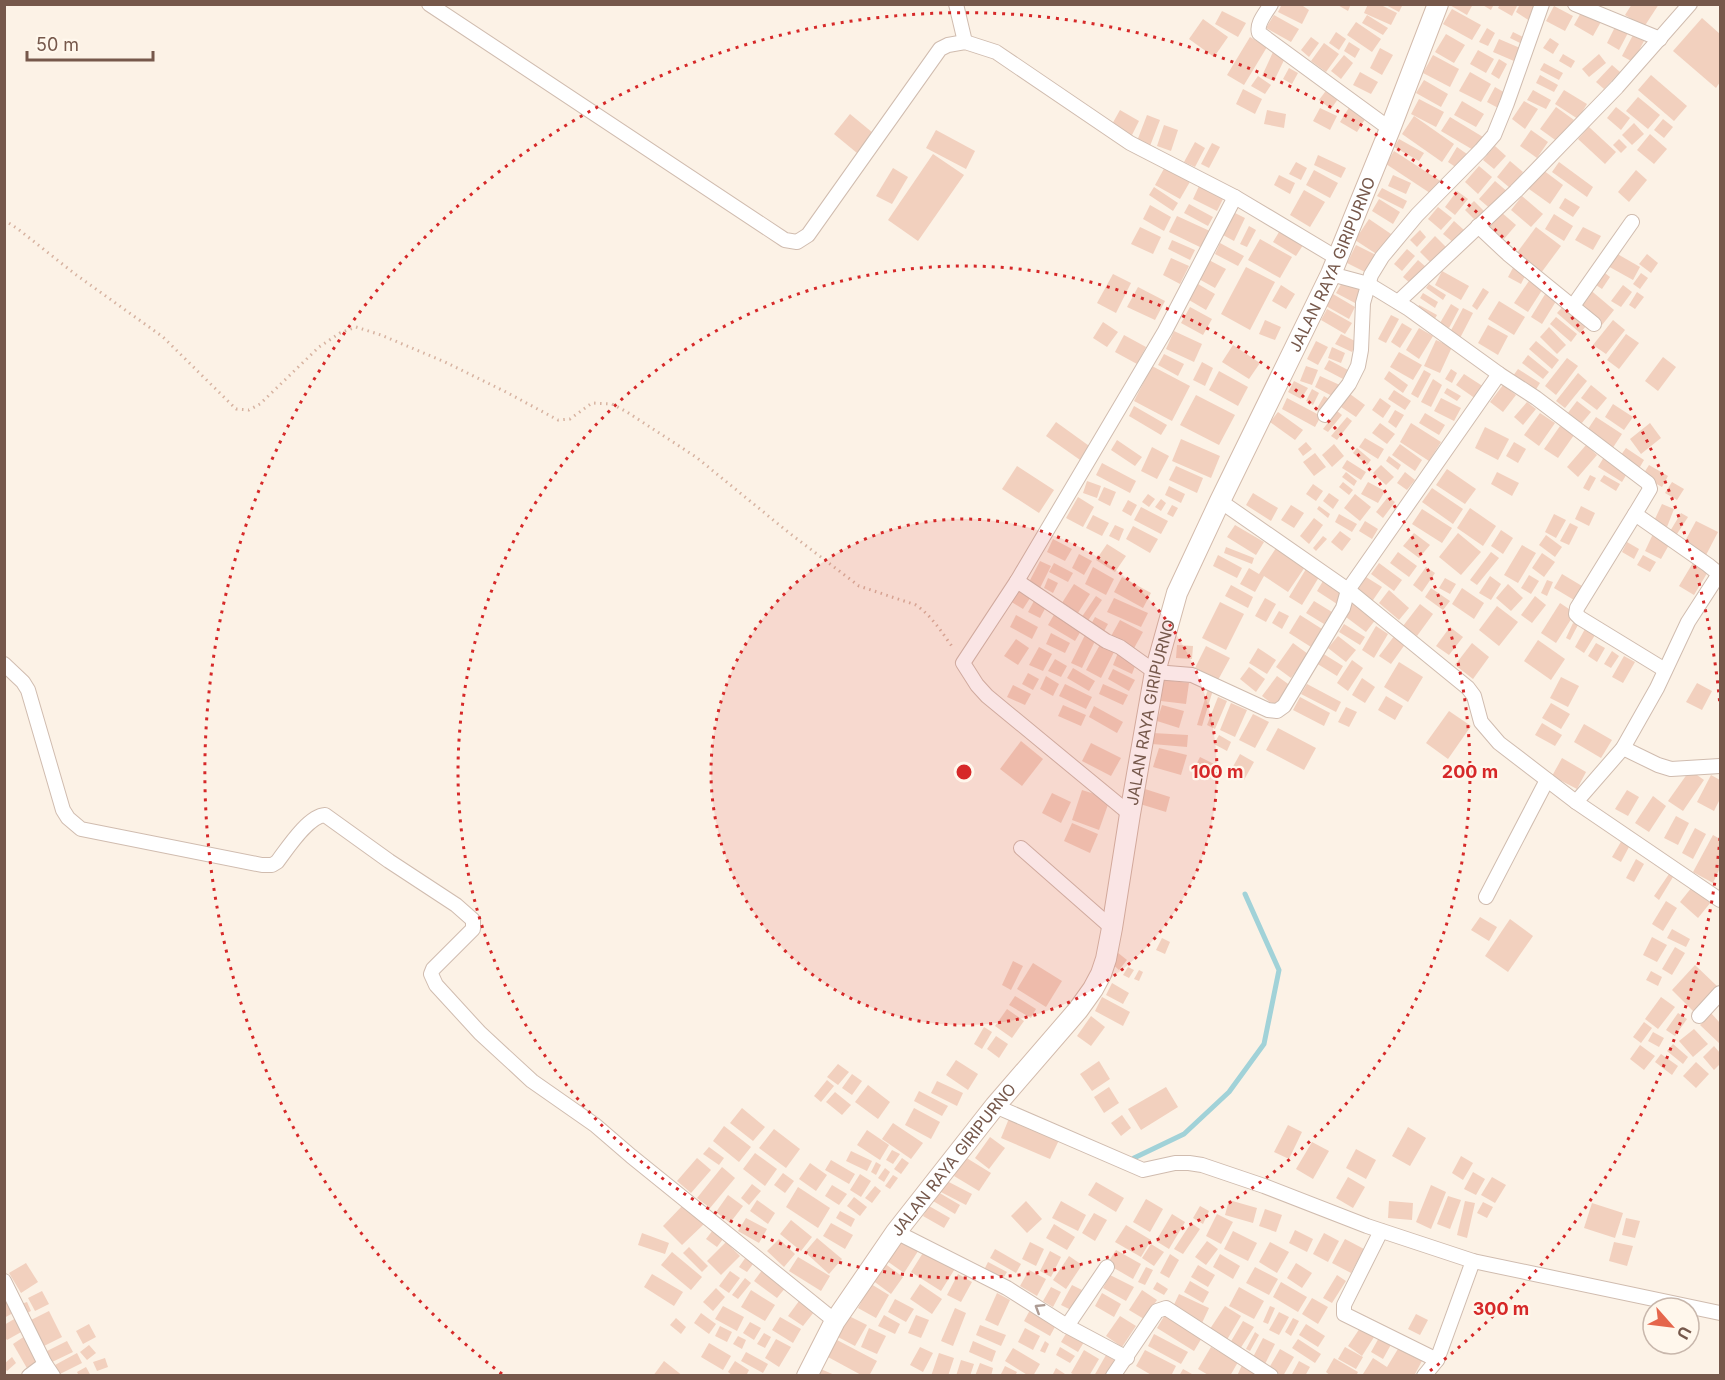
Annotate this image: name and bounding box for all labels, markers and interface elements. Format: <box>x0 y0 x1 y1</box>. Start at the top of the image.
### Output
scale bar <box>27 24 153 62</box>
text: 50 m <box>36 34 79 55</box>
street label: JALAN RAYA GIRIPURNO <box>1284 174 1379 355</box>
street label: JALAN RAYA GIRIPURNO <box>1122 617 1179 807</box>
text: 100 m <box>1191 761 1243 782</box>
text: 200 m <box>1442 761 1498 782</box>
centre of rings <box>954 762 974 782</box>
street label: JALAN RAYA GIRIPURNO <box>887 1079 1020 1240</box>
north arrow <box>1641 1296 1701 1356</box>
text: 300 m <box>1473 1298 1529 1319</box>
one-way arrow <box>1035 1304 1045 1316</box>
text: U <box>1673 1323 1696 1343</box>

